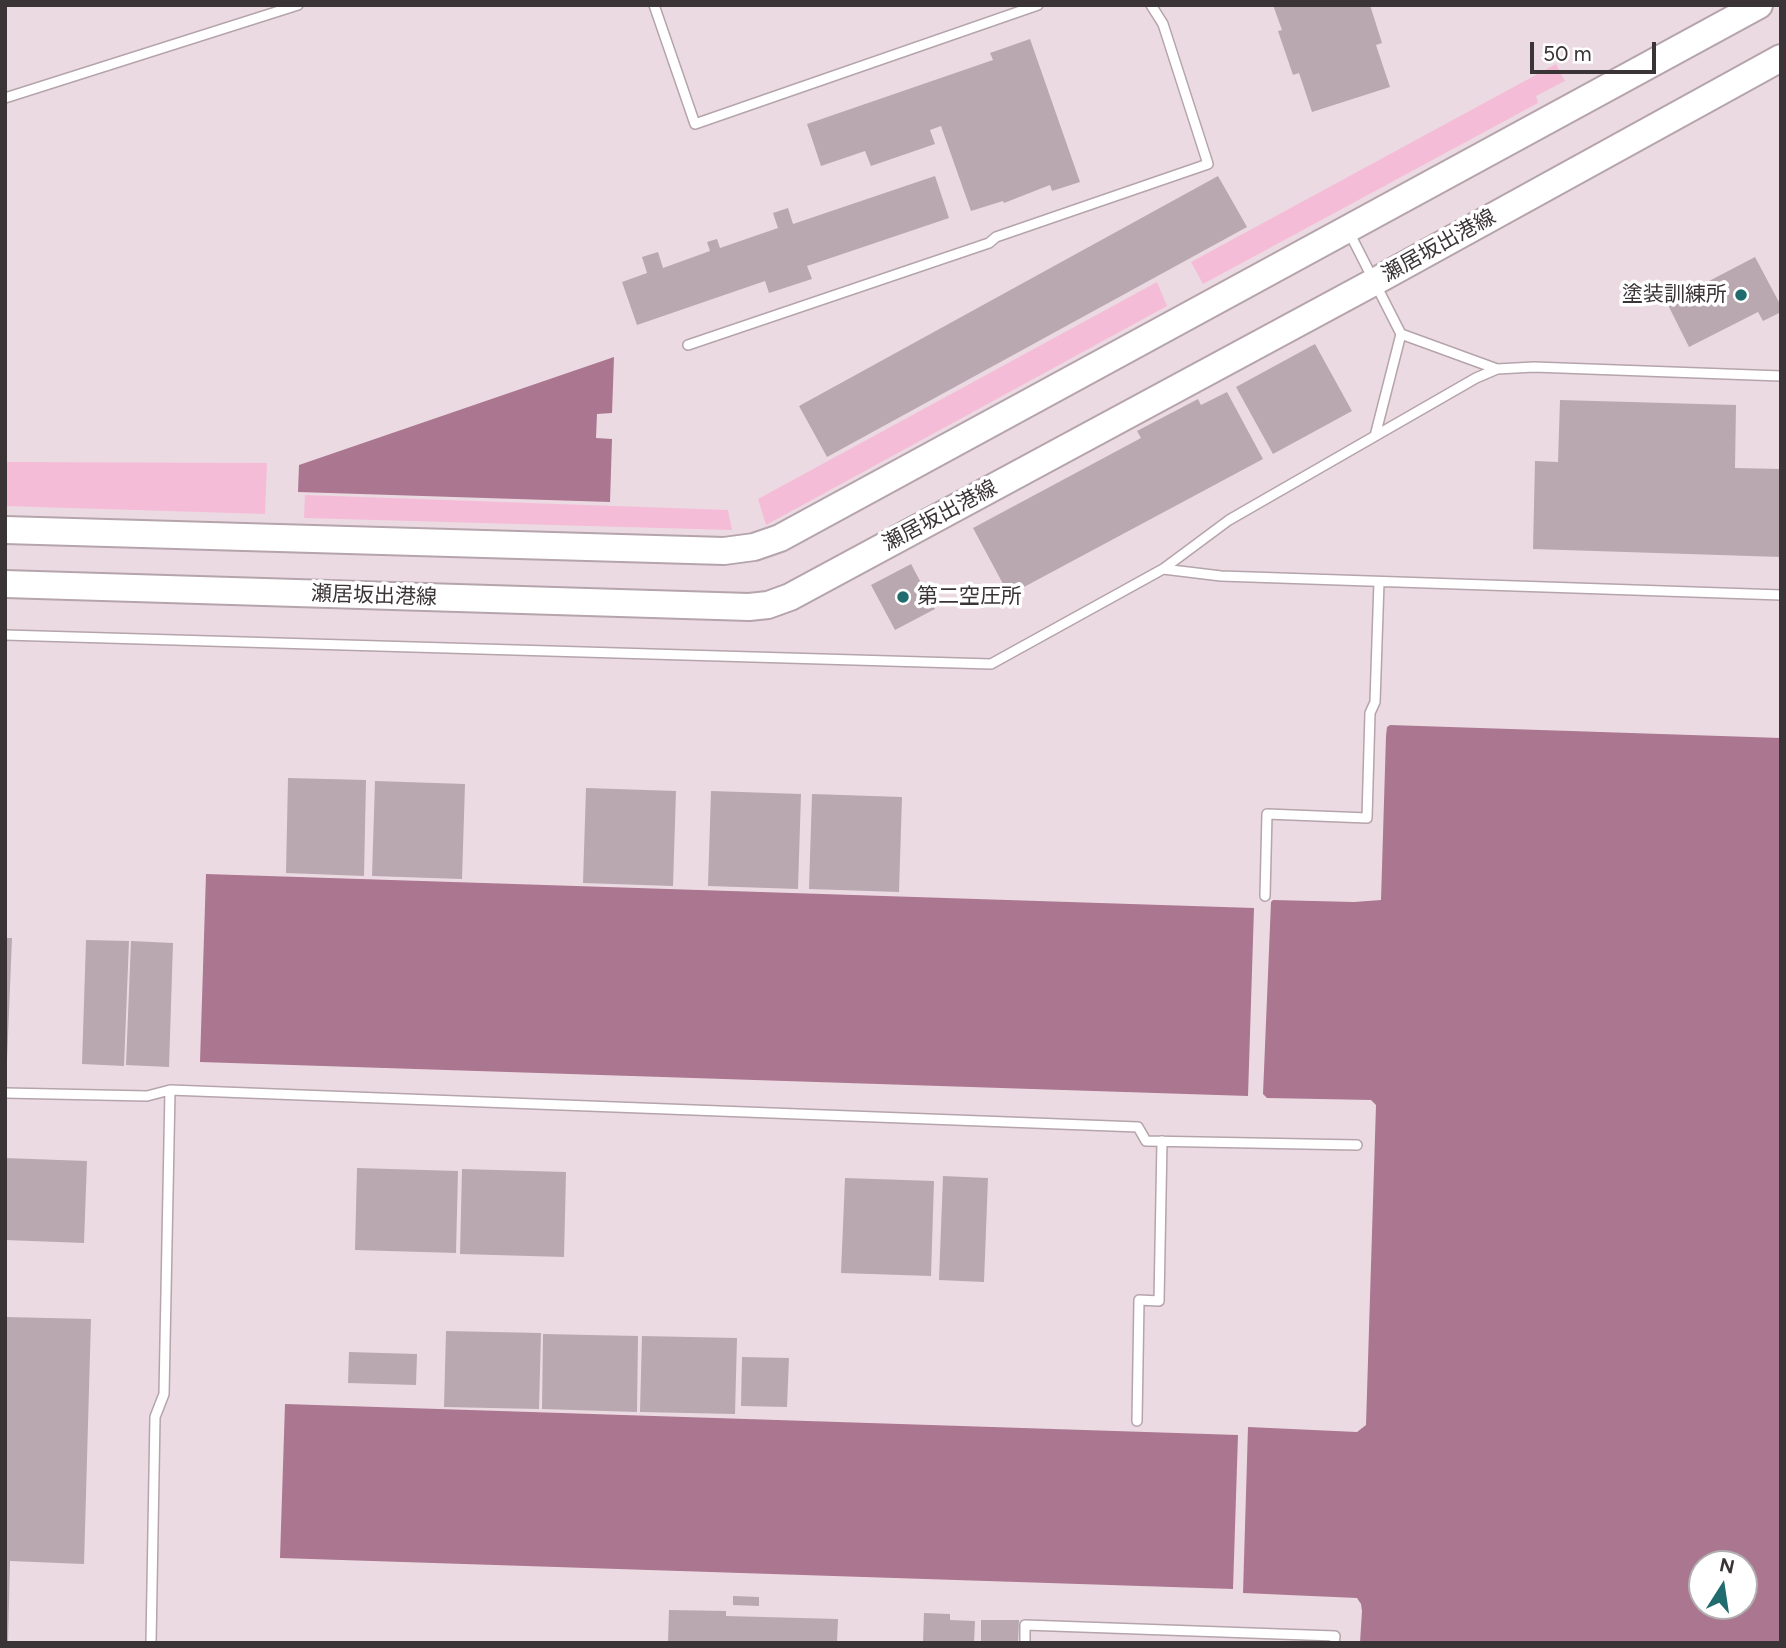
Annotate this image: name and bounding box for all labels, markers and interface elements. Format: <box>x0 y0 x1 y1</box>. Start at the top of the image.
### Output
scale bar <box>1534 28 1660 72</box>
text: 50 m <box>1543 41 1592 66</box>
street label: 瀬居坂出港線 <box>1378 204 1500 288</box>
place label: 塗装訓練所 <box>1622 282 1727 308</box>
marker: 塗装訓練所 <box>1733 287 1749 303</box>
street label: 瀬居坂出港線 <box>878 475 1002 557</box>
street label: 瀬居坂出港線 <box>311 581 437 611</box>
place label: 第二空圧所 <box>917 584 1022 610</box>
marker: 第二空圧所 <box>895 589 911 605</box>
north arrow <box>1688 1550 1758 1620</box>
text: N <box>1717 1553 1737 1579</box>

